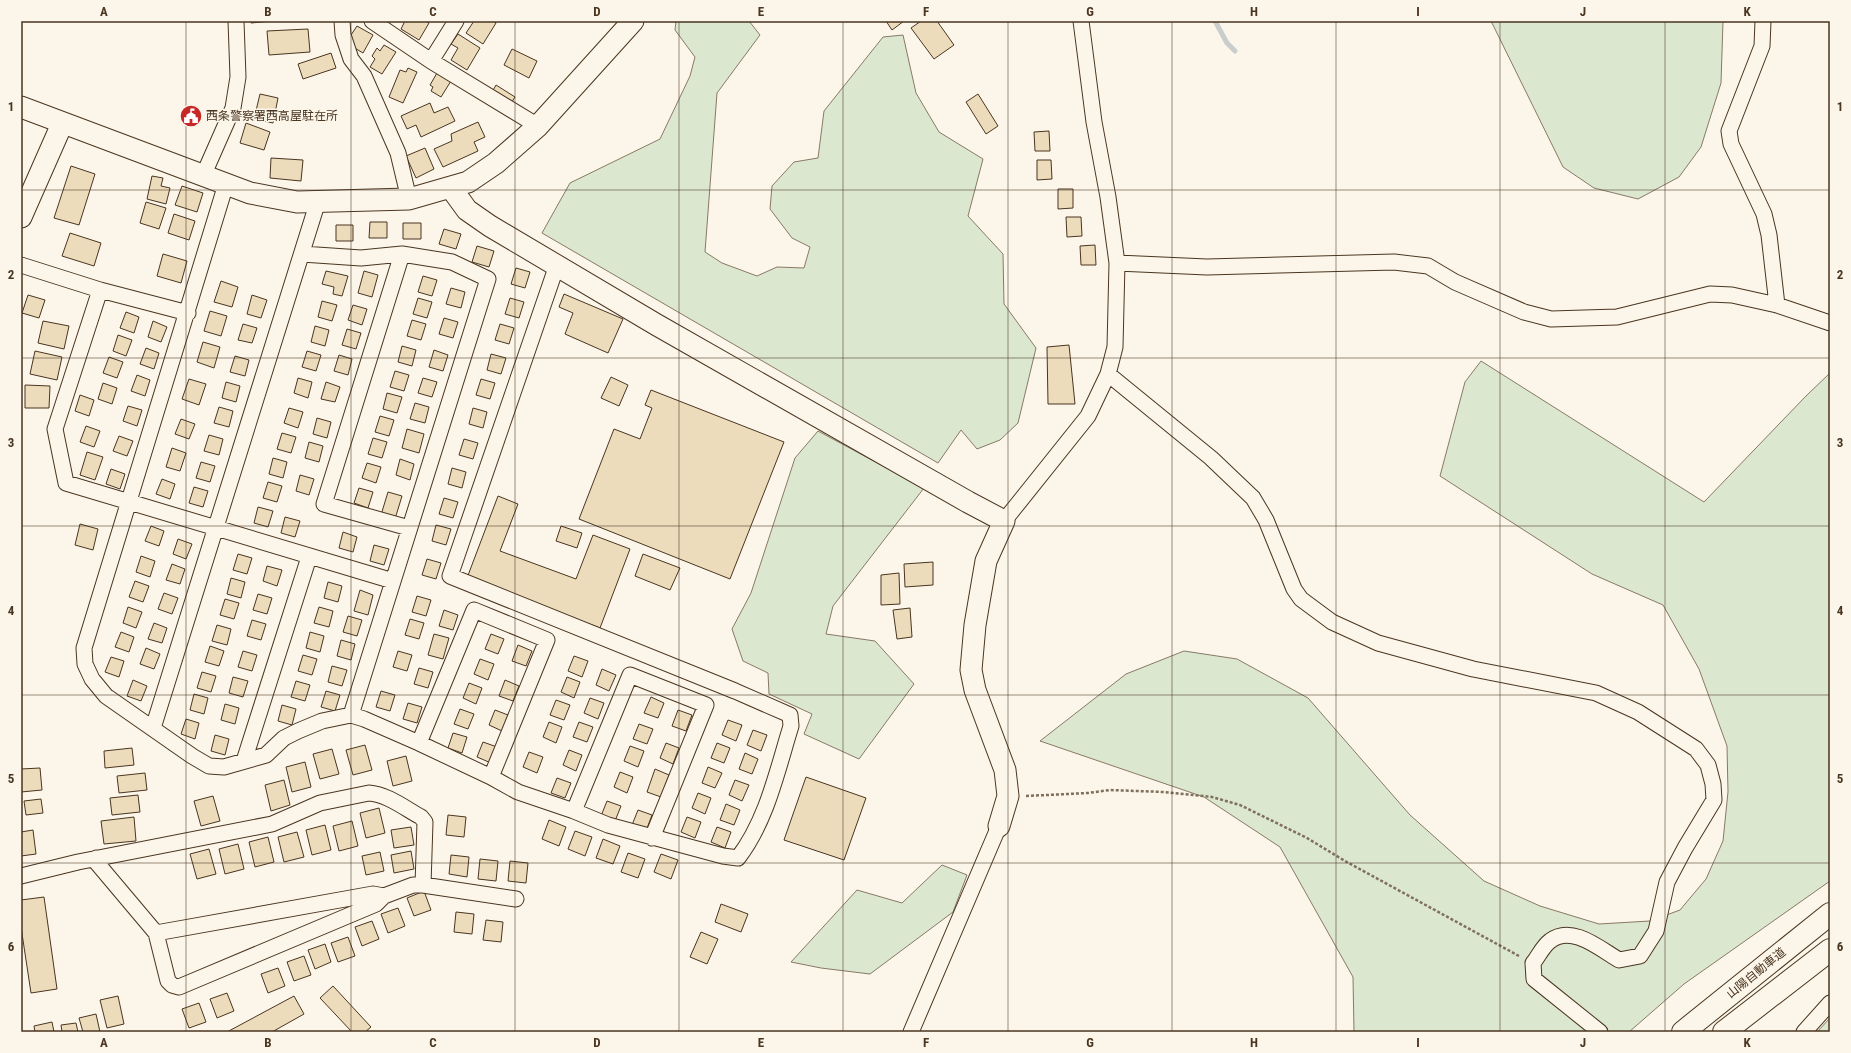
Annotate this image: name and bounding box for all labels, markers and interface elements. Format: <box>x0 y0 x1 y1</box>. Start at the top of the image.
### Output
text: A <box>100 4 108 19</box>
text: B <box>264 4 272 19</box>
text: C <box>429 4 437 19</box>
text: D <box>593 4 601 19</box>
text: E <box>758 4 765 19</box>
text: F <box>923 4 929 19</box>
text: G <box>1086 4 1094 19</box>
text: H <box>1250 4 1258 19</box>
text: I <box>1416 4 1420 19</box>
text: J <box>1580 4 1586 19</box>
text: K <box>1743 4 1751 19</box>
text: 1 <box>8 99 14 114</box>
text: 1 <box>1837 99 1843 114</box>
public building icon: 西条警察署西高屋駐在所 <box>178 103 204 129</box>
place label: 西条警察署西高屋駐在所 <box>206 109 338 123</box>
text: 2 <box>8 267 15 282</box>
text: 2 <box>1837 267 1844 282</box>
text: 3 <box>8 435 14 450</box>
text: 3 <box>1837 435 1843 450</box>
text: 4 <box>8 603 15 618</box>
text: 4 <box>1837 603 1844 618</box>
text: 5 <box>8 771 15 786</box>
text: 5 <box>1837 771 1844 786</box>
text: 6 <box>8 939 15 954</box>
text: 6 <box>1837 939 1844 954</box>
street label: 山陽自動車道 <box>1724 945 1788 1001</box>
text: A <box>100 1035 108 1050</box>
text: B <box>264 1035 272 1050</box>
text: C <box>429 1035 437 1050</box>
text: D <box>593 1035 601 1050</box>
text: E <box>758 1035 765 1050</box>
text: F <box>923 1035 929 1050</box>
text: G <box>1086 1035 1094 1050</box>
text: H <box>1250 1035 1258 1050</box>
text: I <box>1416 1035 1420 1050</box>
text: J <box>1580 1035 1586 1050</box>
text: K <box>1743 1035 1751 1050</box>

